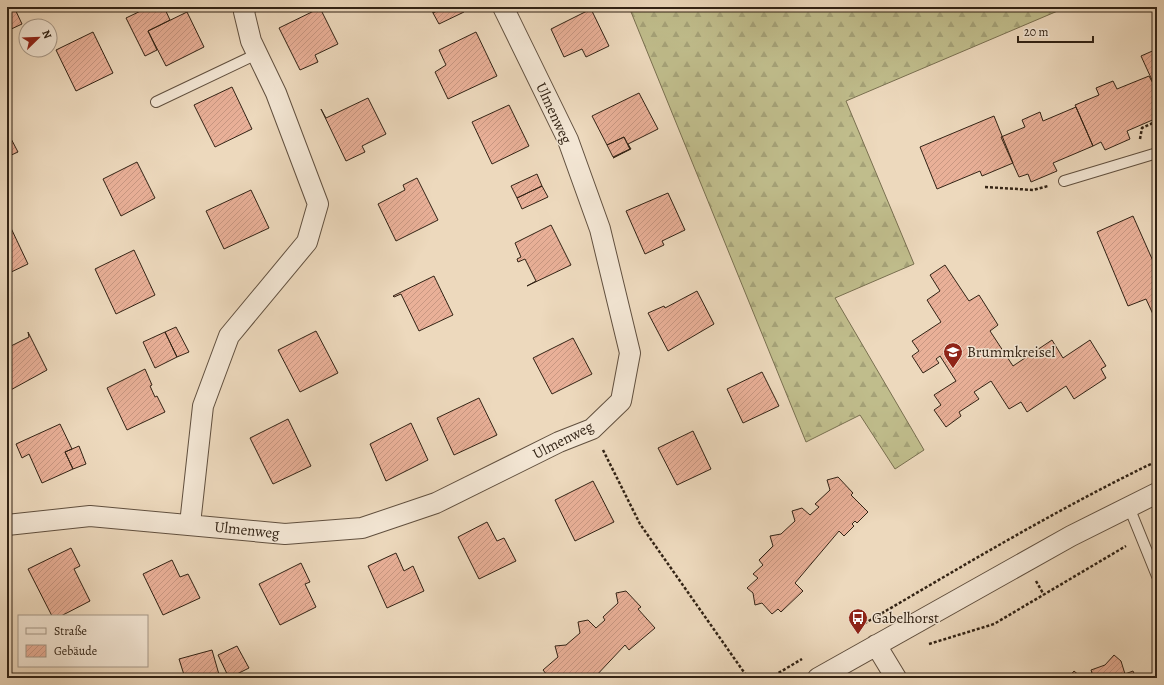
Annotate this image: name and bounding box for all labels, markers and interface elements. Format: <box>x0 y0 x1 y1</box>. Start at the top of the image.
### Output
north arrow <box>18 18 58 58</box>
scale bar <box>1018 18 1093 44</box>
text: 20 m <box>1024 24 1048 40</box>
text: N <box>38 28 55 41</box>
street label: Ulmenweg <box>531 79 577 147</box>
school or university icon: Brummkreisel <box>942 341 964 369</box>
place label: Brummkreisel <box>967 342 1055 362</box>
street label: Ulmenweg <box>529 416 597 464</box>
street label: Ulmenweg <box>213 517 281 543</box>
bus stop icon: Gabelhorst <box>847 607 869 635</box>
place label: Gabelhorst <box>872 608 939 628</box>
legend <box>18 615 148 667</box>
text: Straße <box>54 623 87 639</box>
text: Gebäude <box>54 643 97 659</box>

